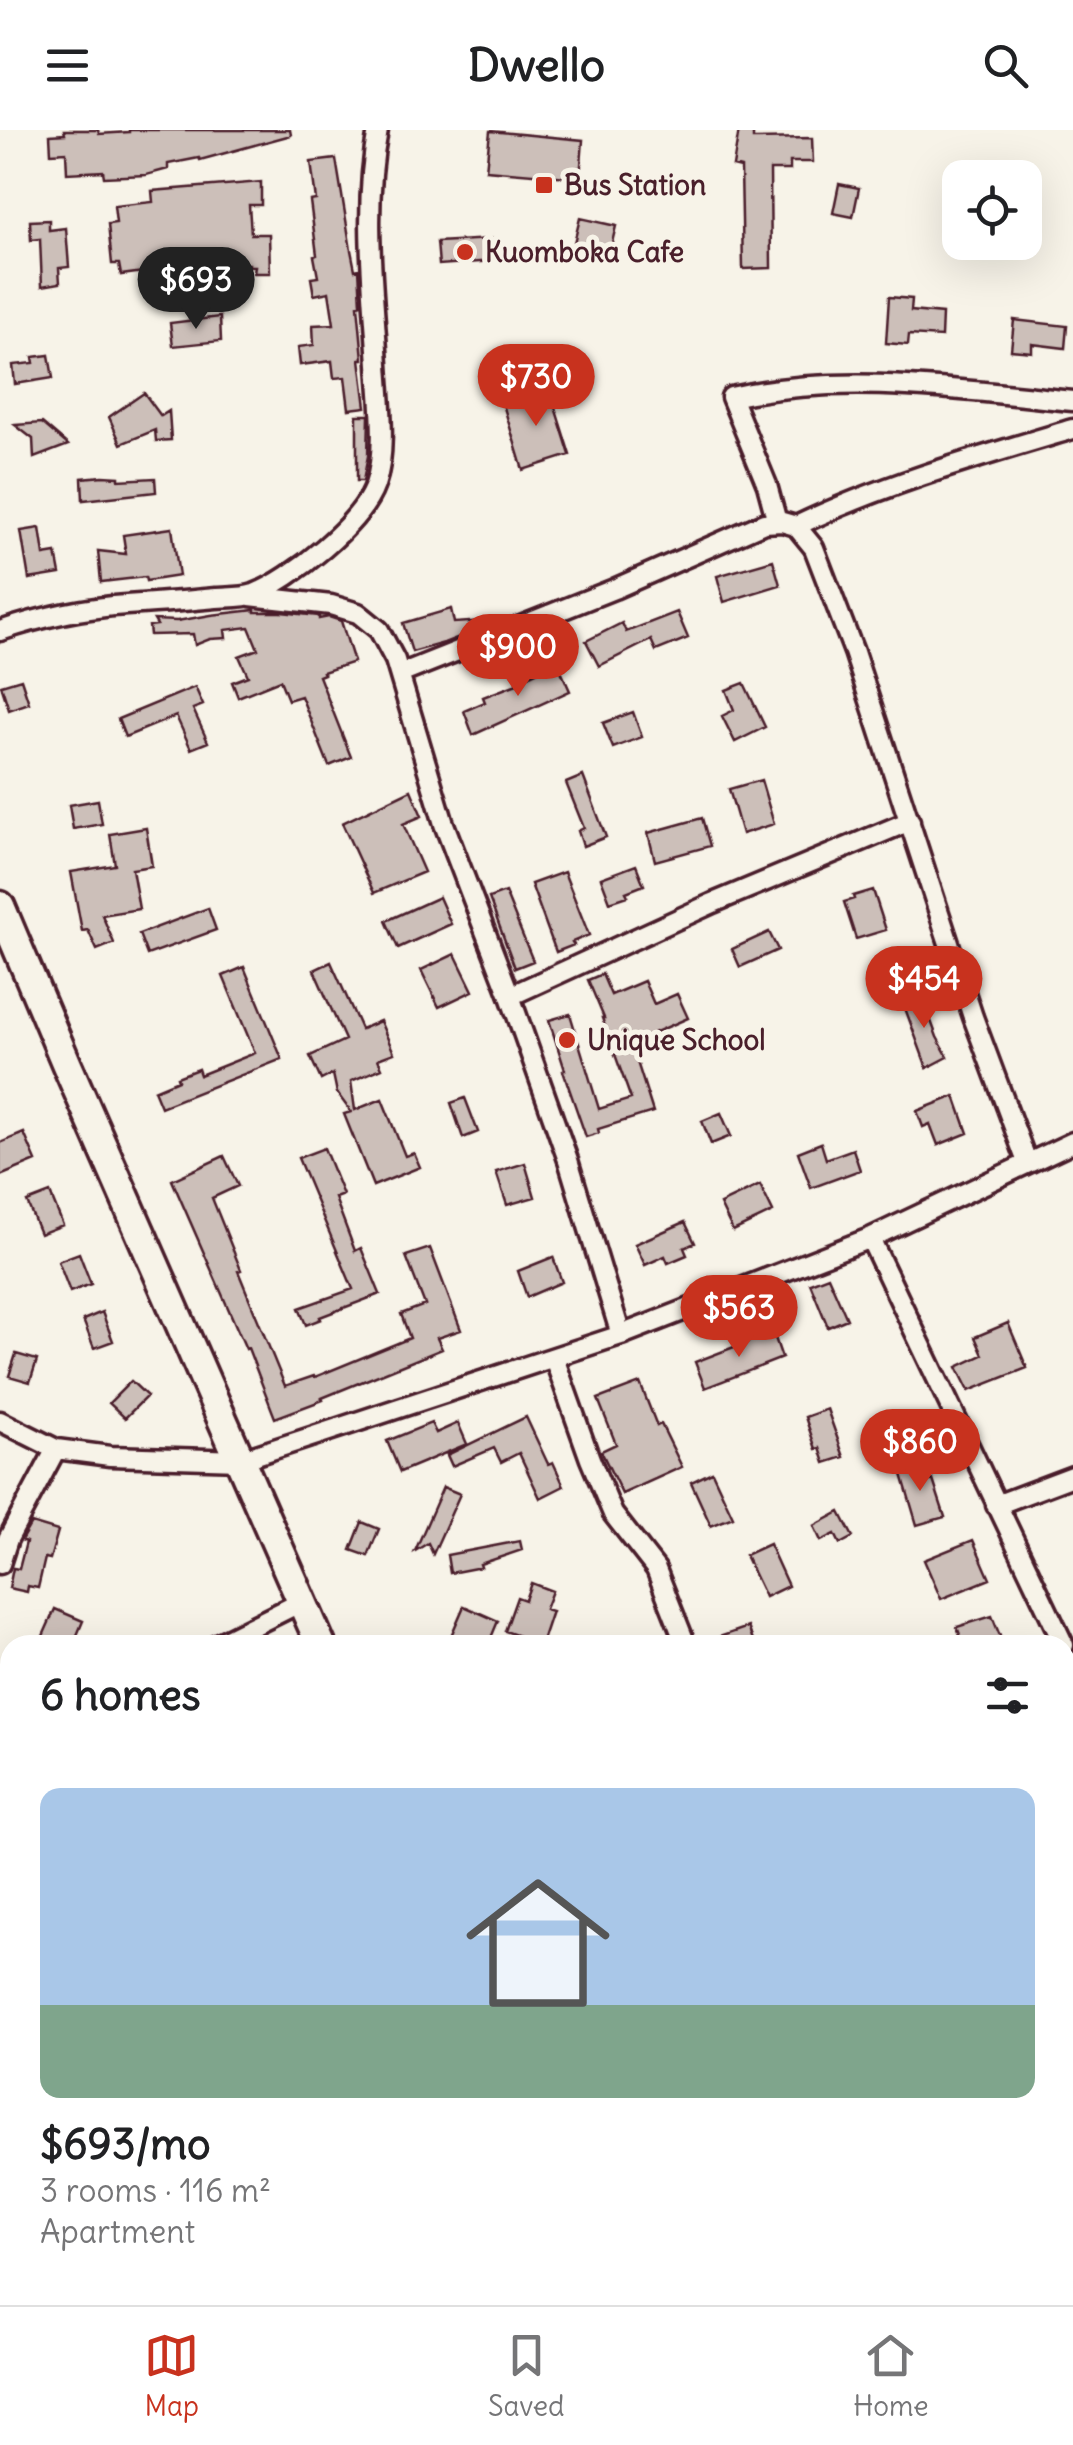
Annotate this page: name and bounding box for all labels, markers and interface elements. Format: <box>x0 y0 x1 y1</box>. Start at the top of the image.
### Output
text: Dwello <box>468 37 605 93</box>
icon: menu <box>40 38 95 93</box>
icon: search <box>978 38 1033 93</box>
map controls <box>942 160 1042 260</box>
button: locate <box>942 160 1042 260</box>
place label: Bus Station <box>564 167 706 203</box>
marker: Bus Station <box>533 174 555 196</box>
place label: Kuomboka Cafe <box>485 234 684 270</box>
marker: Kuomboka Cafe <box>454 241 476 263</box>
pin: $693 <box>137 247 255 332</box>
text: $693 <box>160 259 232 300</box>
pin: $730 <box>477 344 595 429</box>
text: $730 <box>500 356 572 397</box>
pin: $900 <box>459 614 577 699</box>
text: $900 <box>479 626 557 667</box>
pin: $454 <box>865 946 983 1031</box>
text: $454 <box>887 958 961 999</box>
place label: Unique School <box>587 1022 766 1058</box>
marker: Unique School <box>556 1029 578 1051</box>
pin: $563 <box>680 1275 798 1360</box>
text: $563 <box>703 1287 775 1328</box>
pin: $860 <box>861 1409 979 1494</box>
text: $860 <box>882 1421 958 1462</box>
icon: filters <box>980 1668 1035 1723</box>
text: 6 homes <box>40 1669 201 1721</box>
icon: home <box>448 1853 628 2033</box>
text: $693/mo <box>40 2118 211 2170</box>
text: 3 rooms · 116 m² <box>40 2170 271 2211</box>
text: Apartment <box>40 2211 195 2252</box>
tab: Map <box>144 2328 199 2424</box>
tab: Saved <box>488 2328 565 2424</box>
tab: Home <box>853 2328 929 2424</box>

